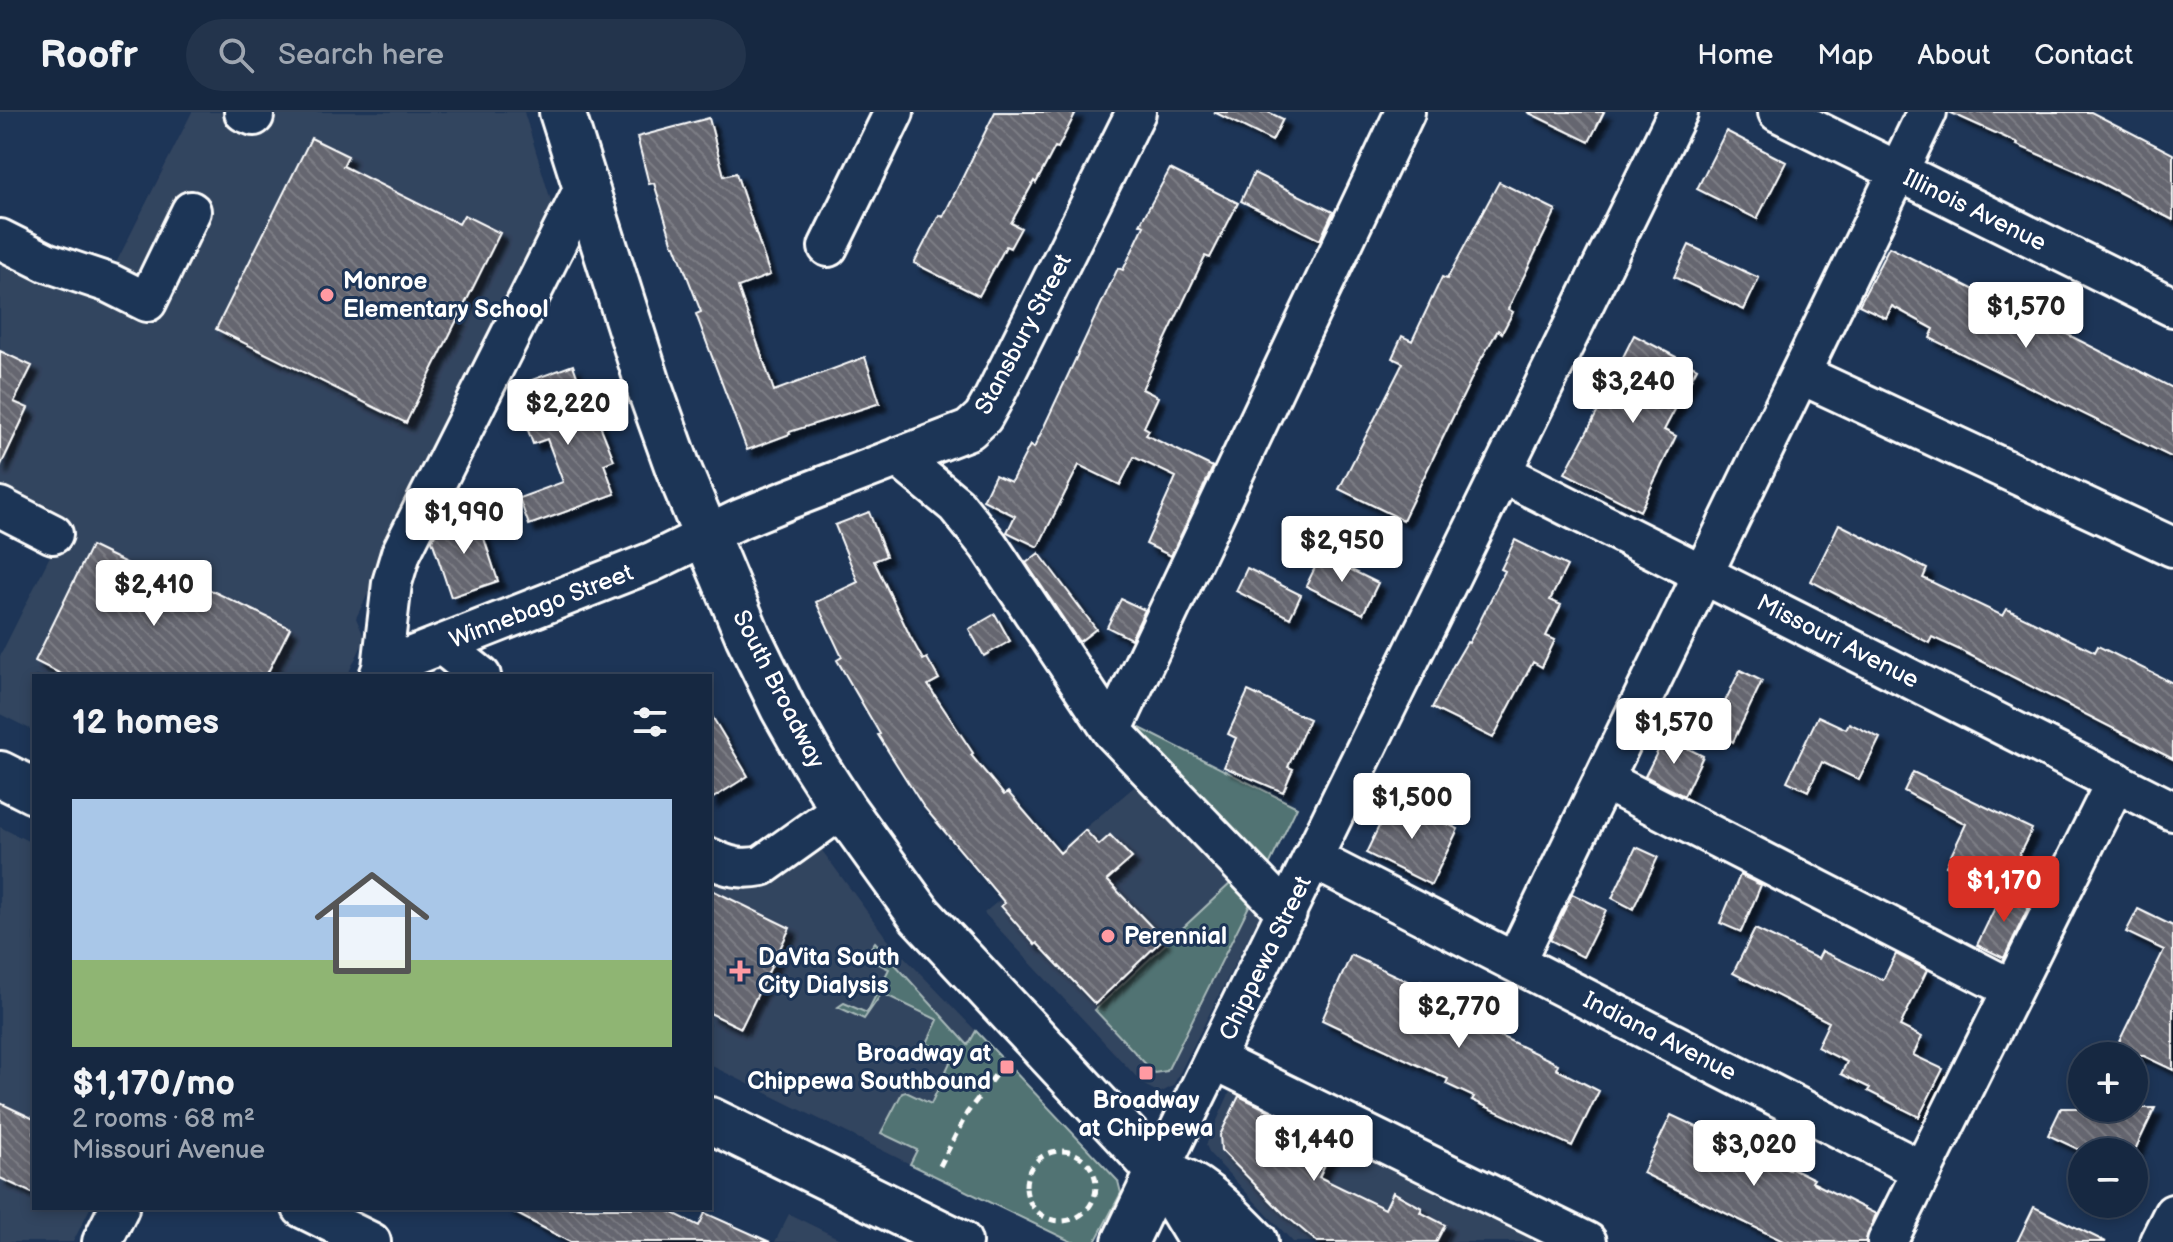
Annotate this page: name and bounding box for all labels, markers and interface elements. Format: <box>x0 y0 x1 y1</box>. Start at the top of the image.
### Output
search box <box>186 19 746 91</box>
text: Roofr <box>40 33 138 78</box>
icon: search <box>214 33 258 77</box>
text: Search here <box>278 37 444 73</box>
text: Home <box>1697 39 1773 72</box>
text: Map <box>1817 39 1874 72</box>
text: About <box>1918 39 1990 72</box>
text: Contact <box>2034 39 2133 72</box>
street label: Illinois Avenue <box>1899 163 2051 258</box>
street label: Stansbury Street <box>969 248 1078 420</box>
place label: Monroe Elementary School <box>343 267 549 324</box>
pin: $1,570 <box>1961 282 2091 350</box>
marker: Monroe Elementary School <box>318 286 336 304</box>
text: $1,570 <box>1986 292 2066 323</box>
pin: $3,240 <box>1568 357 1698 425</box>
text: $3,240 <box>1591 367 1675 398</box>
pin: $2,220 <box>503 379 633 447</box>
text: $2,220 <box>525 389 611 420</box>
pin: $1,990 <box>399 488 529 556</box>
text: $1,990 <box>424 498 504 529</box>
pin: $2,950 <box>1277 516 1407 584</box>
text: $2,950 <box>1300 526 1384 557</box>
street label: Winnebago Street <box>445 558 638 655</box>
pin: $2,410 <box>89 560 219 628</box>
text: $2,410 <box>114 570 194 601</box>
street label: Missouri Avenue <box>1752 588 1924 695</box>
street label: South Broadway <box>726 605 831 773</box>
pin: $1,570 <box>1609 698 1739 766</box>
icon: filters <box>628 700 672 744</box>
text: 12 homes <box>72 702 219 743</box>
text: $1,570 <box>1634 708 1714 739</box>
pin: $1,500 <box>1347 773 1477 841</box>
text: $1,500 <box>1371 783 1453 814</box>
icon: home <box>300 851 444 995</box>
pin: $1,170 <box>1939 856 2069 924</box>
text: $1,170 <box>1966 866 2042 897</box>
street label: Chippewa Street <box>1213 871 1318 1045</box>
place label: Perennial <box>1124 922 1227 951</box>
marker: Perennial <box>1099 927 1117 945</box>
place label: DaVita South City Dialysis <box>758 943 900 1000</box>
marker: DaVita South City Dialysis <box>729 960 751 982</box>
pin: $2,770 <box>1394 982 1524 1050</box>
street label: Indiana Avenue <box>1578 985 1741 1088</box>
text: $2,770 <box>1417 992 1501 1023</box>
place label: Broadway at Chippewa Southbound <box>747 1039 991 1096</box>
map controls <box>2068 1042 2148 1218</box>
button: + <box>2068 1042 2148 1122</box>
marker: Broadway at Chippewa Southbound <box>998 1058 1016 1076</box>
text: $1,170/mo <box>72 1063 235 1104</box>
marker: Broadway at Chippewa <box>1137 1064 1155 1082</box>
place label: Broadway at Chippewa <box>1079 1086 1213 1143</box>
text: 2 rooms · 68 m² <box>72 1104 255 1135</box>
pin: $1,440 <box>1249 1115 1379 1183</box>
pin: $3,020 <box>1689 1120 1819 1188</box>
text: $1,440 <box>1274 1125 1354 1156</box>
text: $3,020 <box>1711 1130 1797 1161</box>
text: Missouri Avenue <box>72 1135 265 1166</box>
button: − <box>2068 1138 2148 1218</box>

